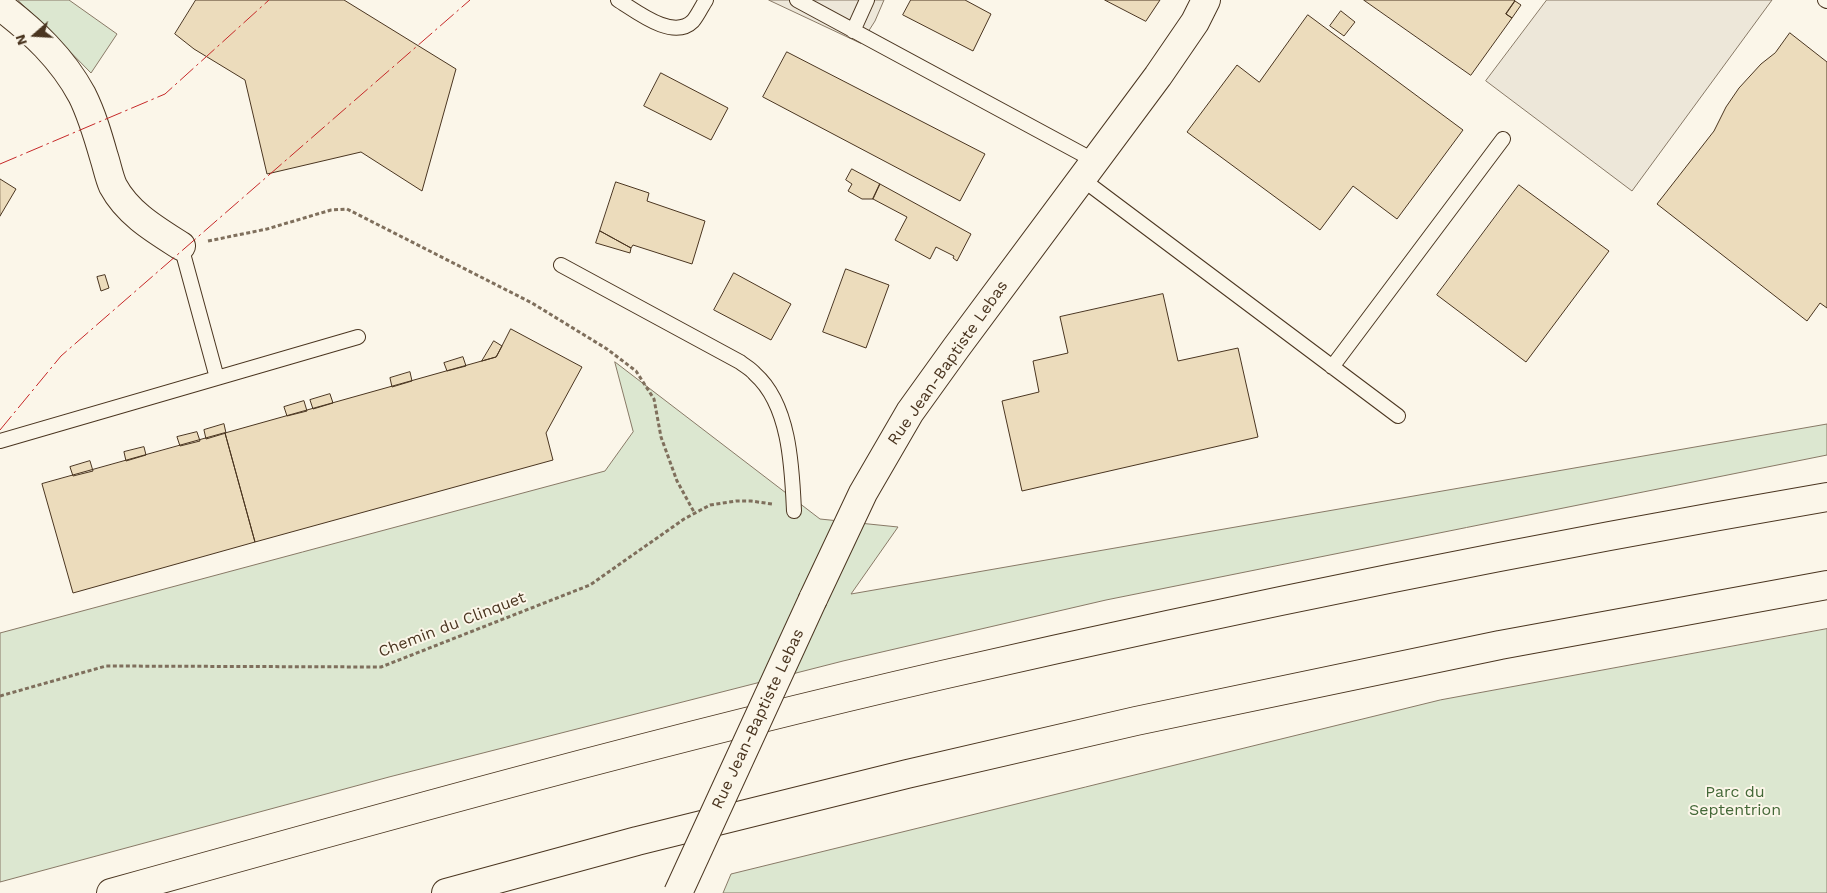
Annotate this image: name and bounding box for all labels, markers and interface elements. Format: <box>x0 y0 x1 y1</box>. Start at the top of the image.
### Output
north arrow <box>10 10 60 60</box>
text: N <box>12 32 30 47</box>
street label: Rue Jean-Baptiste Lebas <box>884 277 1012 449</box>
street label: Chemin du Clinquet <box>376 588 528 662</box>
street label: Rue Jean-Baptiste Lebas <box>708 626 808 812</box>
park label: Parc du Septentrion <box>1689 782 1781 820</box>

